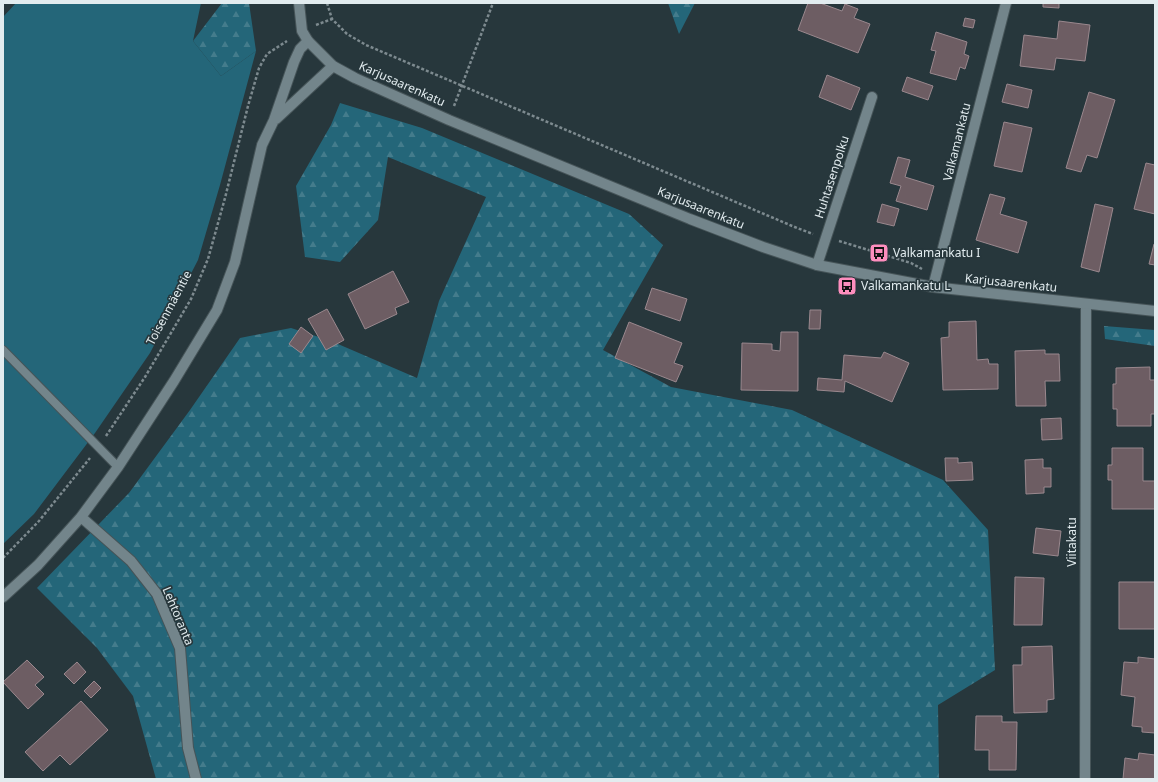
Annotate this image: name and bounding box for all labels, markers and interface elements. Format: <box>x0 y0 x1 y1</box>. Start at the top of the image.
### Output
street label: Karjusaarenkatu <box>356 57 448 110</box>
street label: Valkamankatu <box>939 101 974 183</box>
street label: Huhtasenpolku <box>810 133 853 221</box>
street label: Karjusaarenkatu <box>655 182 747 233</box>
bus stop icon: Valkamankatu I <box>868 242 890 264</box>
place label: Valkamankatu I <box>893 244 980 261</box>
street label: Toisenmäentie <box>142 267 196 348</box>
street label: Karjusaarenkatu <box>964 269 1058 296</box>
bus stop icon: Valkamankatu L <box>836 275 858 297</box>
place label: Valkamankatu L <box>861 277 951 294</box>
street label: Viitakatu <box>1063 517 1080 567</box>
street label: Lehtoranta <box>159 584 198 648</box>

